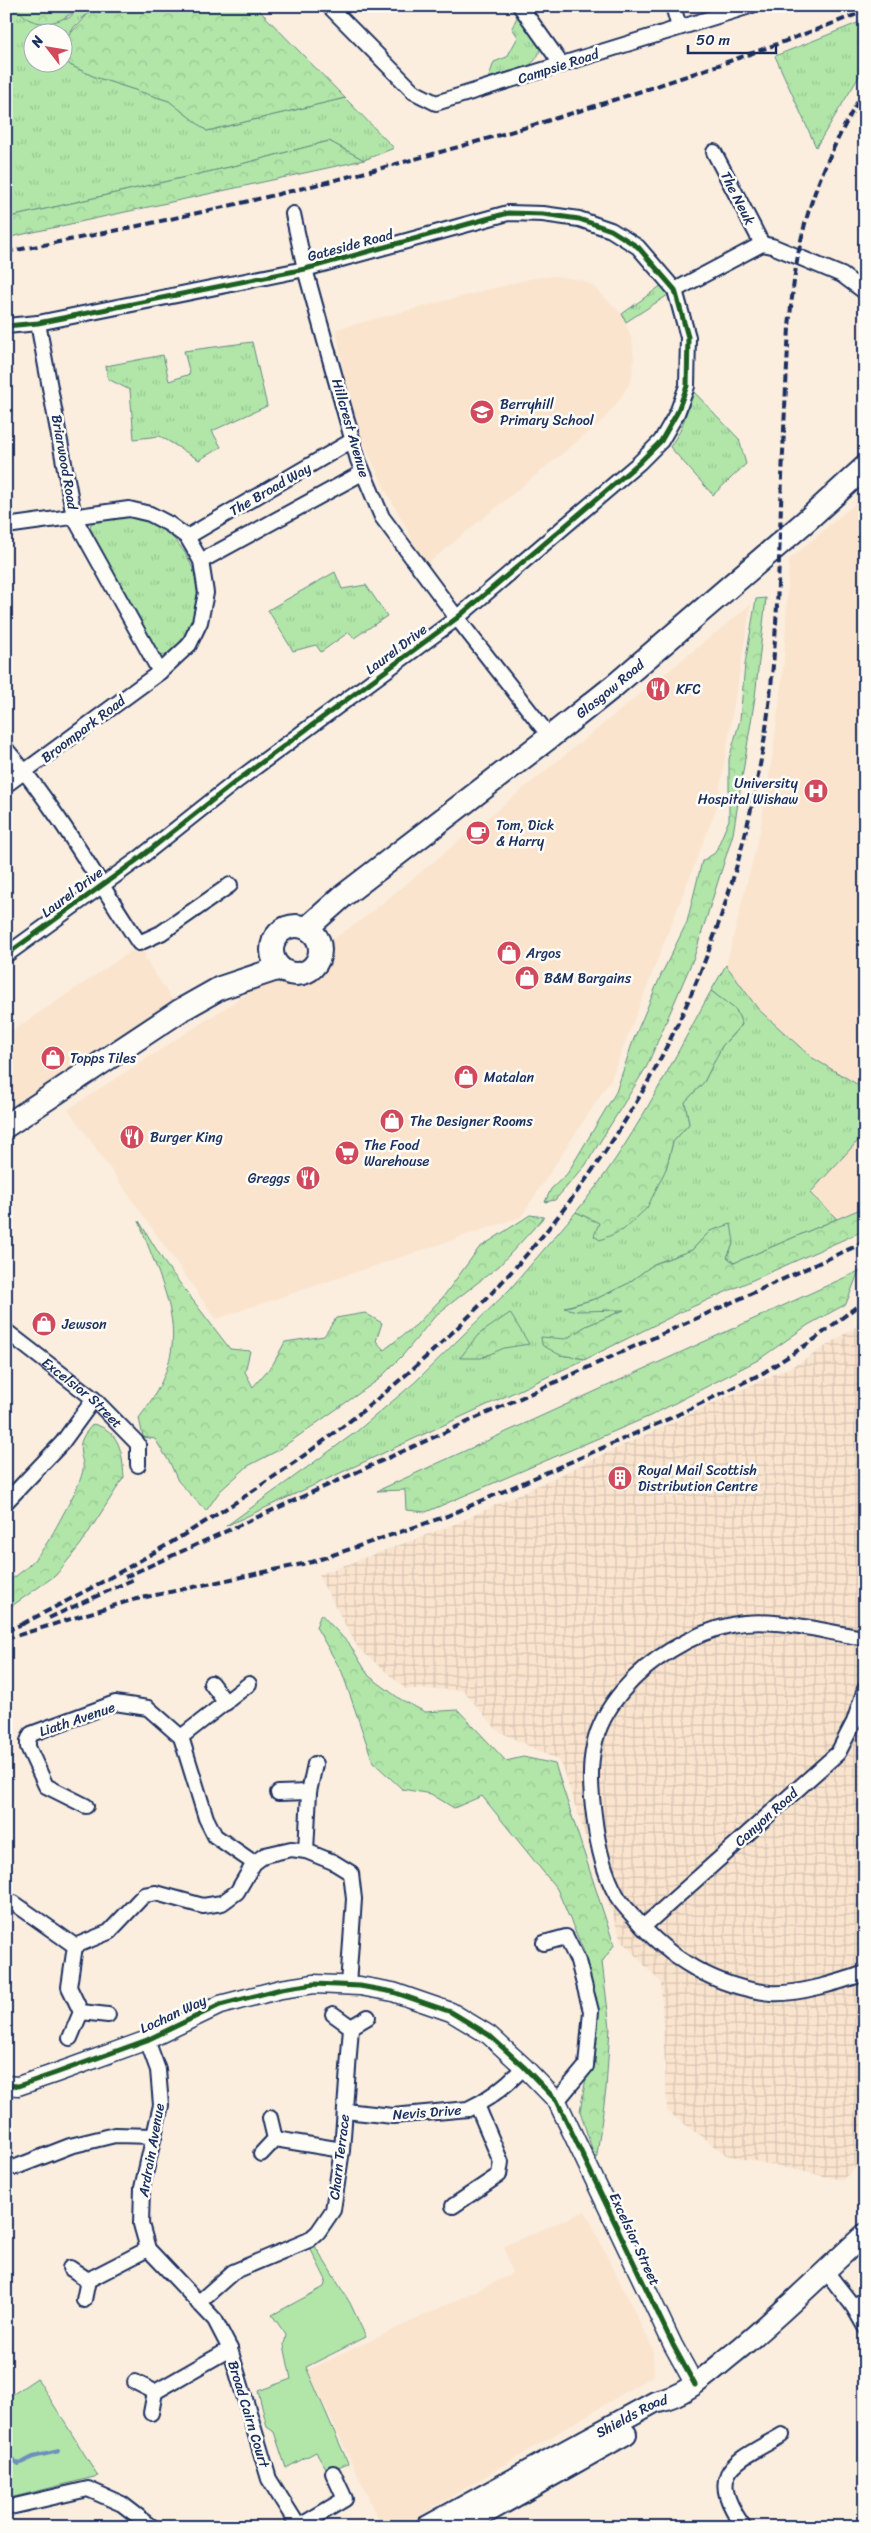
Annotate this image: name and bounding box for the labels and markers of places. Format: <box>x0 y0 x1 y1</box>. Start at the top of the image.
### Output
place label: Berryhill Primary School <box>500 392 595 433</box>
school or university icon: Berryhill Primary School <box>469 399 495 425</box>
restaurant icon: KFC <box>645 676 671 702</box>
place label: KFC <box>676 677 701 702</box>
place label: University Hospital Wishaw <box>698 771 799 812</box>
hospital icon: University Hospital Wishaw <box>803 778 829 804</box>
place label: Tom, Dick & Harry <box>496 813 554 854</box>
cafe icon: Tom, Dick & Harry <box>465 820 491 846</box>
shop icon: Argos <box>496 940 522 966</box>
place label: Argos <box>525 941 561 966</box>
shop icon: B&M Bargains <box>514 965 540 991</box>
place label: B&M Bargains <box>544 966 632 991</box>
shop icon: Topps Tiles <box>40 1045 66 1071</box>
place label: Topps Tiles <box>70 1046 137 1071</box>
shop icon: Matalan <box>453 1064 479 1090</box>
place label: Matalan <box>484 1065 535 1090</box>
shop icon: The Designer Rooms <box>379 1108 405 1134</box>
place label: The Designer Rooms <box>410 1109 533 1134</box>
restaurant icon: Burger King <box>119 1124 145 1150</box>
place label: Burger King <box>150 1125 223 1150</box>
place label: The Food Warehouse <box>364 1133 429 1174</box>
supermarket icon: The Food Warehouse <box>334 1140 360 1166</box>
restaurant icon: Greggs <box>295 1165 321 1191</box>
place label: Greggs <box>248 1166 291 1191</box>
shop icon: Jewson <box>31 1311 57 1337</box>
place label: Jewson <box>61 1312 107 1337</box>
place label: Royal Mail Scottish Distribution Centre <box>638 1458 758 1499</box>
building icon: Royal Mail Scottish Distribution Centre <box>607 1465 633 1491</box>

